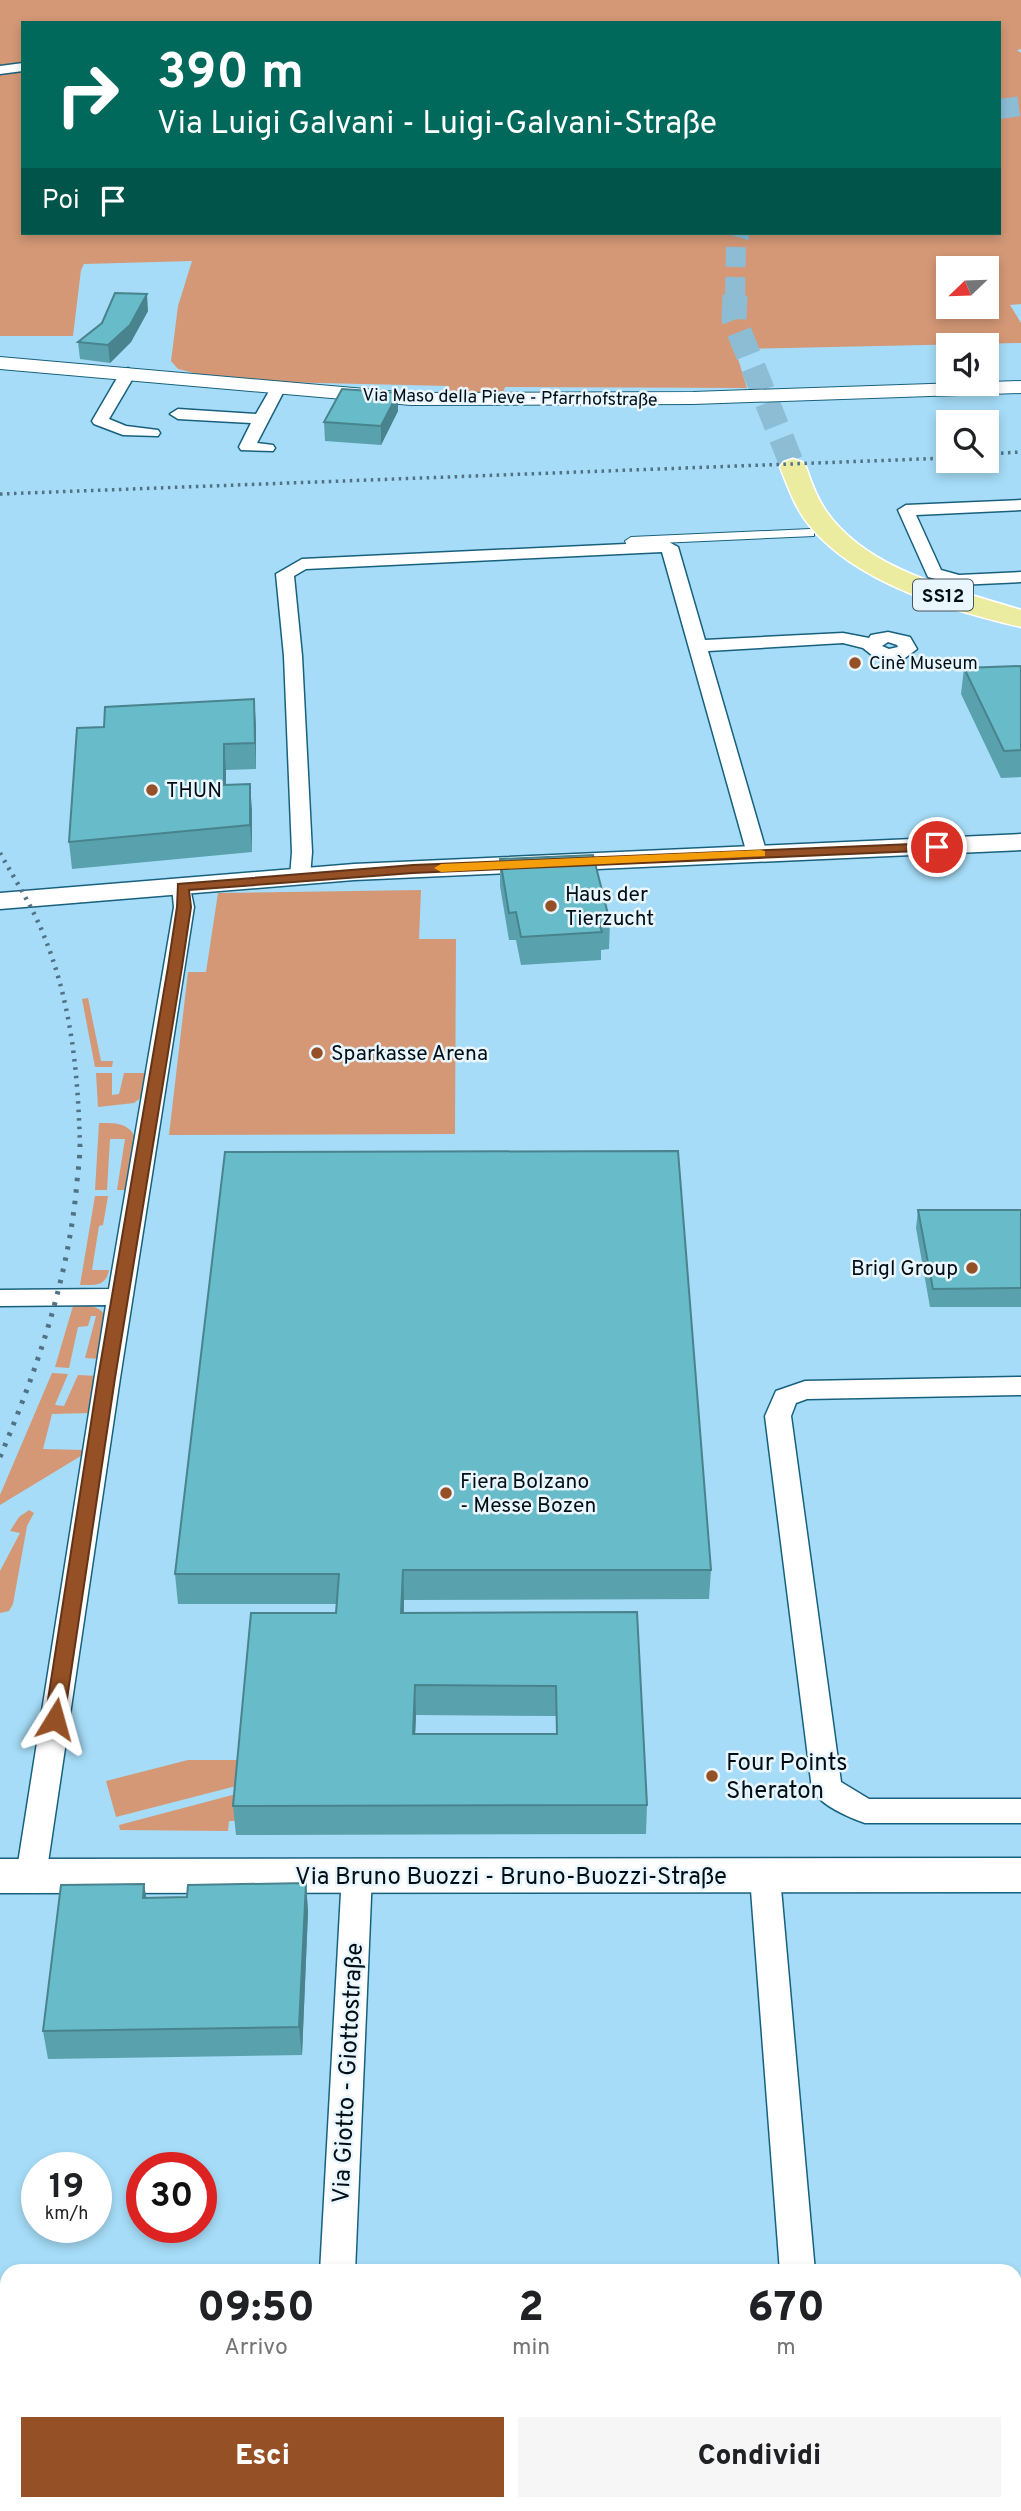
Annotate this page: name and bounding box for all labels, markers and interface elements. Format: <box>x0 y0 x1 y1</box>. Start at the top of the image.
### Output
text: 390 m <box>157 44 304 106</box>
icon: right <box>42 49 133 140</box>
text: Via Luigi Galvani - Luigi-Galvani-Straße <box>157 105 717 145</box>
icon: arrive <box>94 182 132 220</box>
text: Poi <box>42 185 80 218</box>
north arrow <box>936 256 999 318</box>
map controls <box>936 256 999 473</box>
button: sound <box>936 333 999 396</box>
street label: Via Maso della Pieve - Pfarrhofstraße <box>362 384 658 413</box>
button: search <box>936 410 999 473</box>
road number: SS12 <box>913 580 973 610</box>
place label: Cinè Museum <box>869 653 978 676</box>
marker: Cinè Museum <box>847 655 863 671</box>
place label: THUN <box>166 778 222 805</box>
marker: THUN <box>144 782 160 798</box>
pin <box>907 817 967 877</box>
icon: arrive <box>918 828 956 866</box>
place label: Haus der Tierzucht <box>565 882 654 933</box>
marker: Haus der Tierzucht <box>543 898 559 914</box>
place label: Sparkasse Arena <box>331 1041 488 1068</box>
marker: Sparkasse Arena <box>309 1045 325 1061</box>
place label: Brigl Group <box>851 1256 958 1283</box>
marker: Brigl Group <box>964 1260 980 1276</box>
place label: Fiera Bolzano - Messe Bozen <box>460 1469 596 1520</box>
marker: Fiera Bolzano - Messe Bozen <box>438 1485 454 1501</box>
position arrow <box>18 1682 92 1756</box>
place label: Four Points Sheraton <box>726 1749 848 1807</box>
marker: Four Points Sheraton <box>704 1768 720 1784</box>
street label: Via Bruno Buozzi - Bruno-Buozzi-Straße <box>295 1863 727 1893</box>
street label: Via Giotto - Giottostraße <box>327 1942 371 2204</box>
speed limit sign: 30 <box>126 2152 217 2243</box>
text: 19 <box>49 2166 84 2210</box>
text: km/h <box>45 2203 88 2226</box>
text: 09:50 <box>197 2283 315 2336</box>
text: 2 <box>518 2283 544 2336</box>
text: 670 <box>747 2283 825 2336</box>
text: Arrivo <box>224 2334 288 2363</box>
text: min <box>512 2334 550 2363</box>
text: m <box>776 2334 796 2363</box>
button: Esci <box>21 2417 504 2497</box>
button: Condividi <box>518 2417 1001 2497</box>

